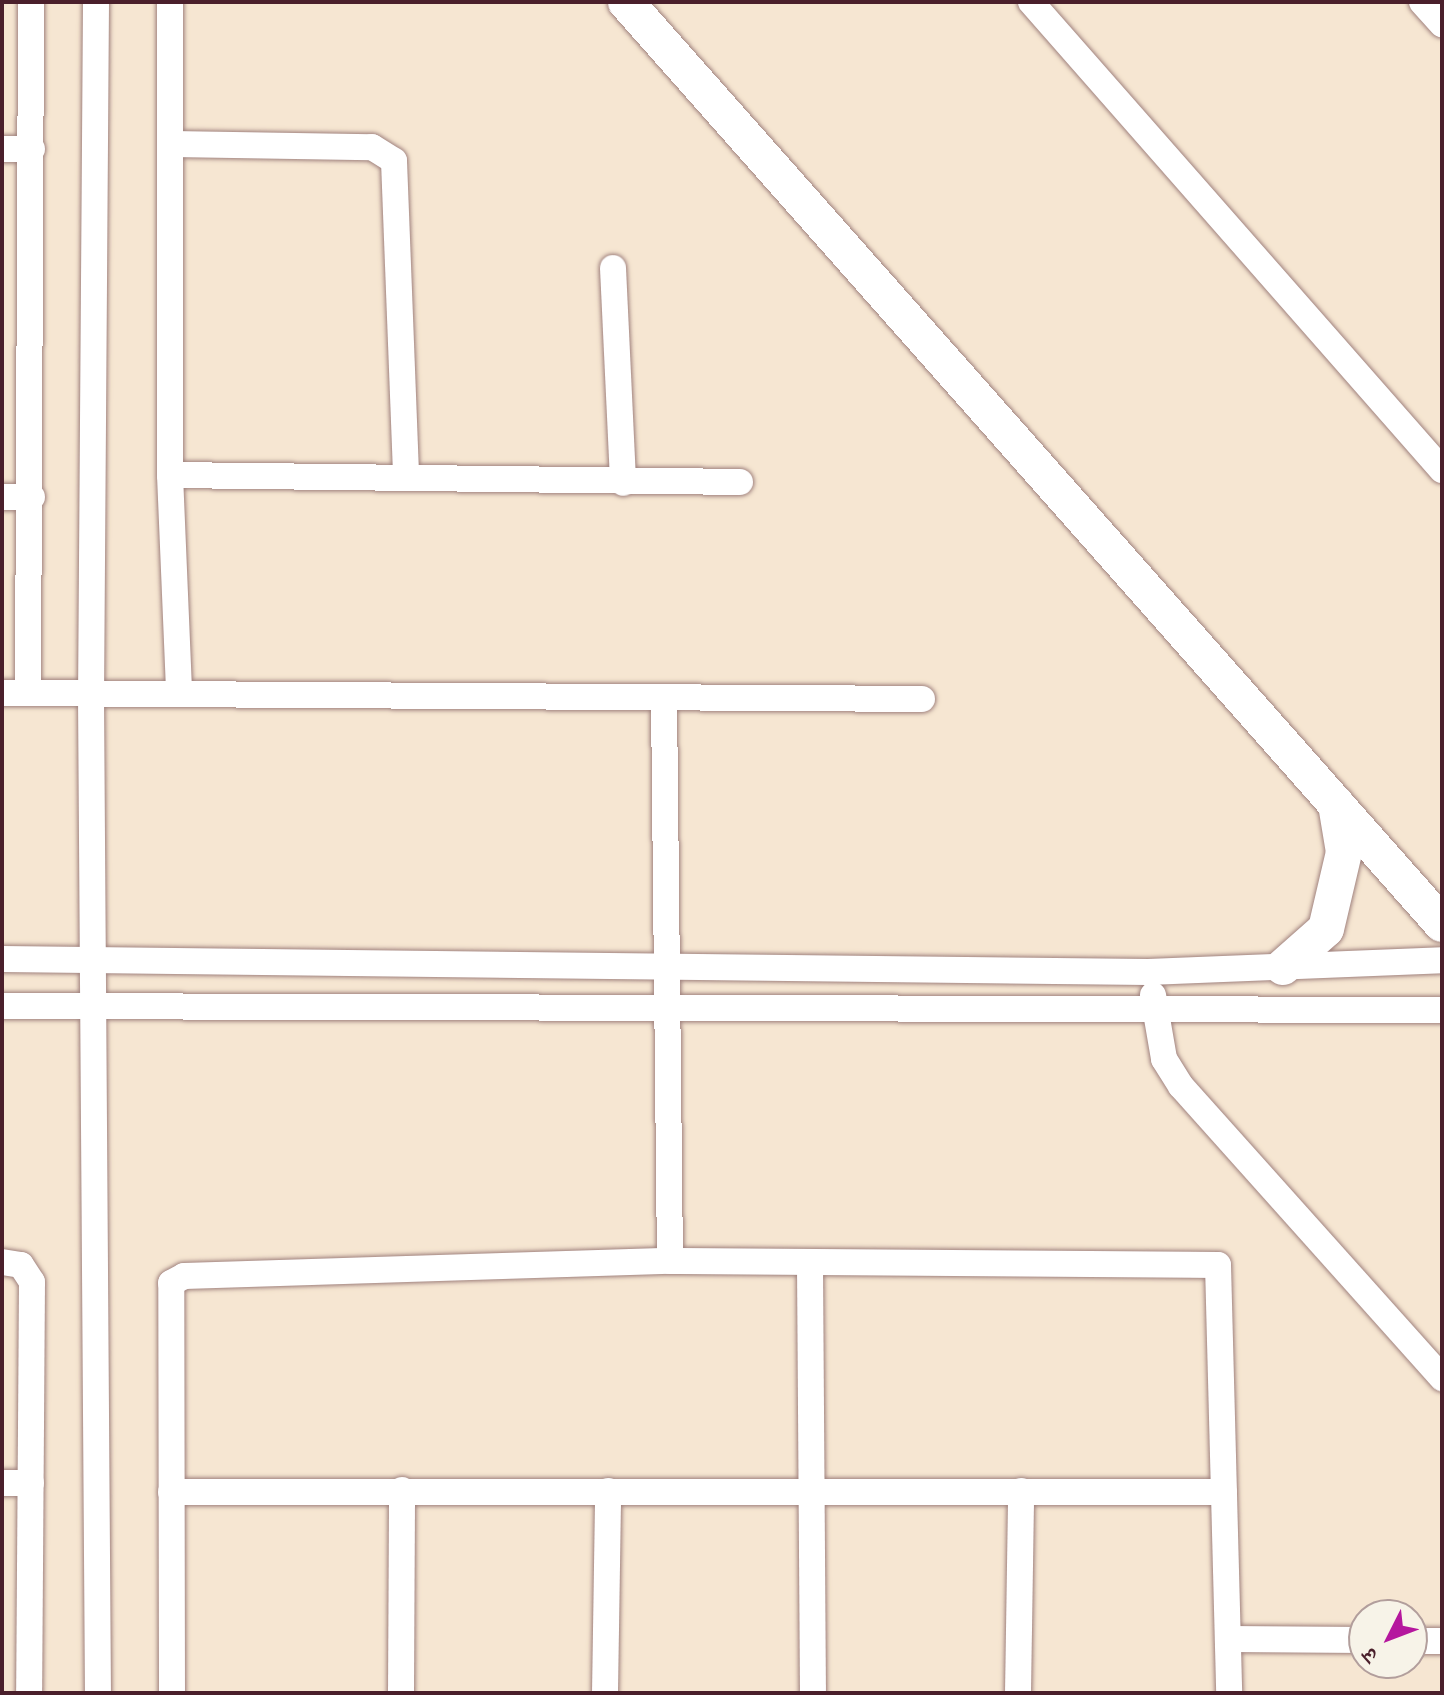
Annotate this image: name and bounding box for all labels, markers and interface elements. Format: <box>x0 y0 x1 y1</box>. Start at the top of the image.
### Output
north arrow <box>1348 1599 1428 1679</box>
text: उ <box>1356 1640 1387 1669</box>

